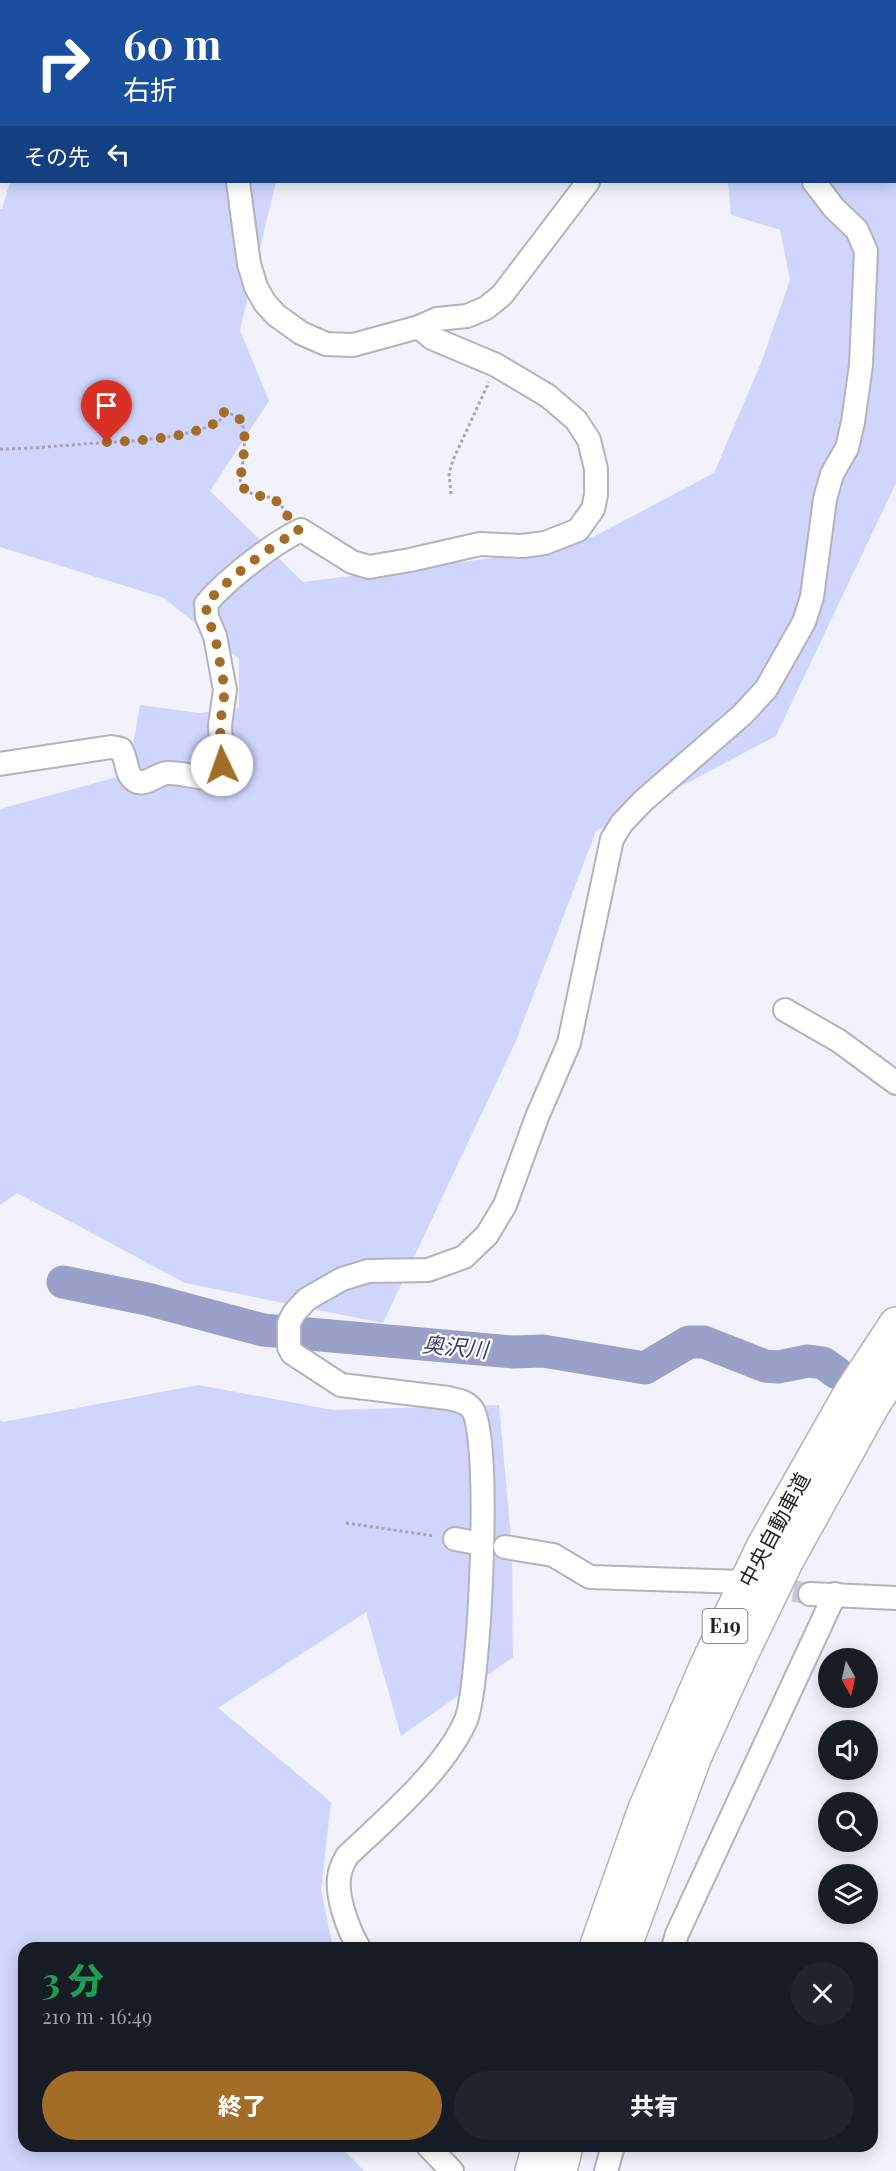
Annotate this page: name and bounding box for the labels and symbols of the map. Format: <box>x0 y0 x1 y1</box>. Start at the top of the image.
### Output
pin <box>81 380 132 442</box>
position arrow <box>190 733 254 797</box>
water label: 奥沢川 <box>421 1328 491 1364</box>
street label: 中央自動車道 <box>731 1467 815 1591</box>
road number: E19 <box>702 1609 748 1643</box>
north arrow <box>818 1648 878 1708</box>

